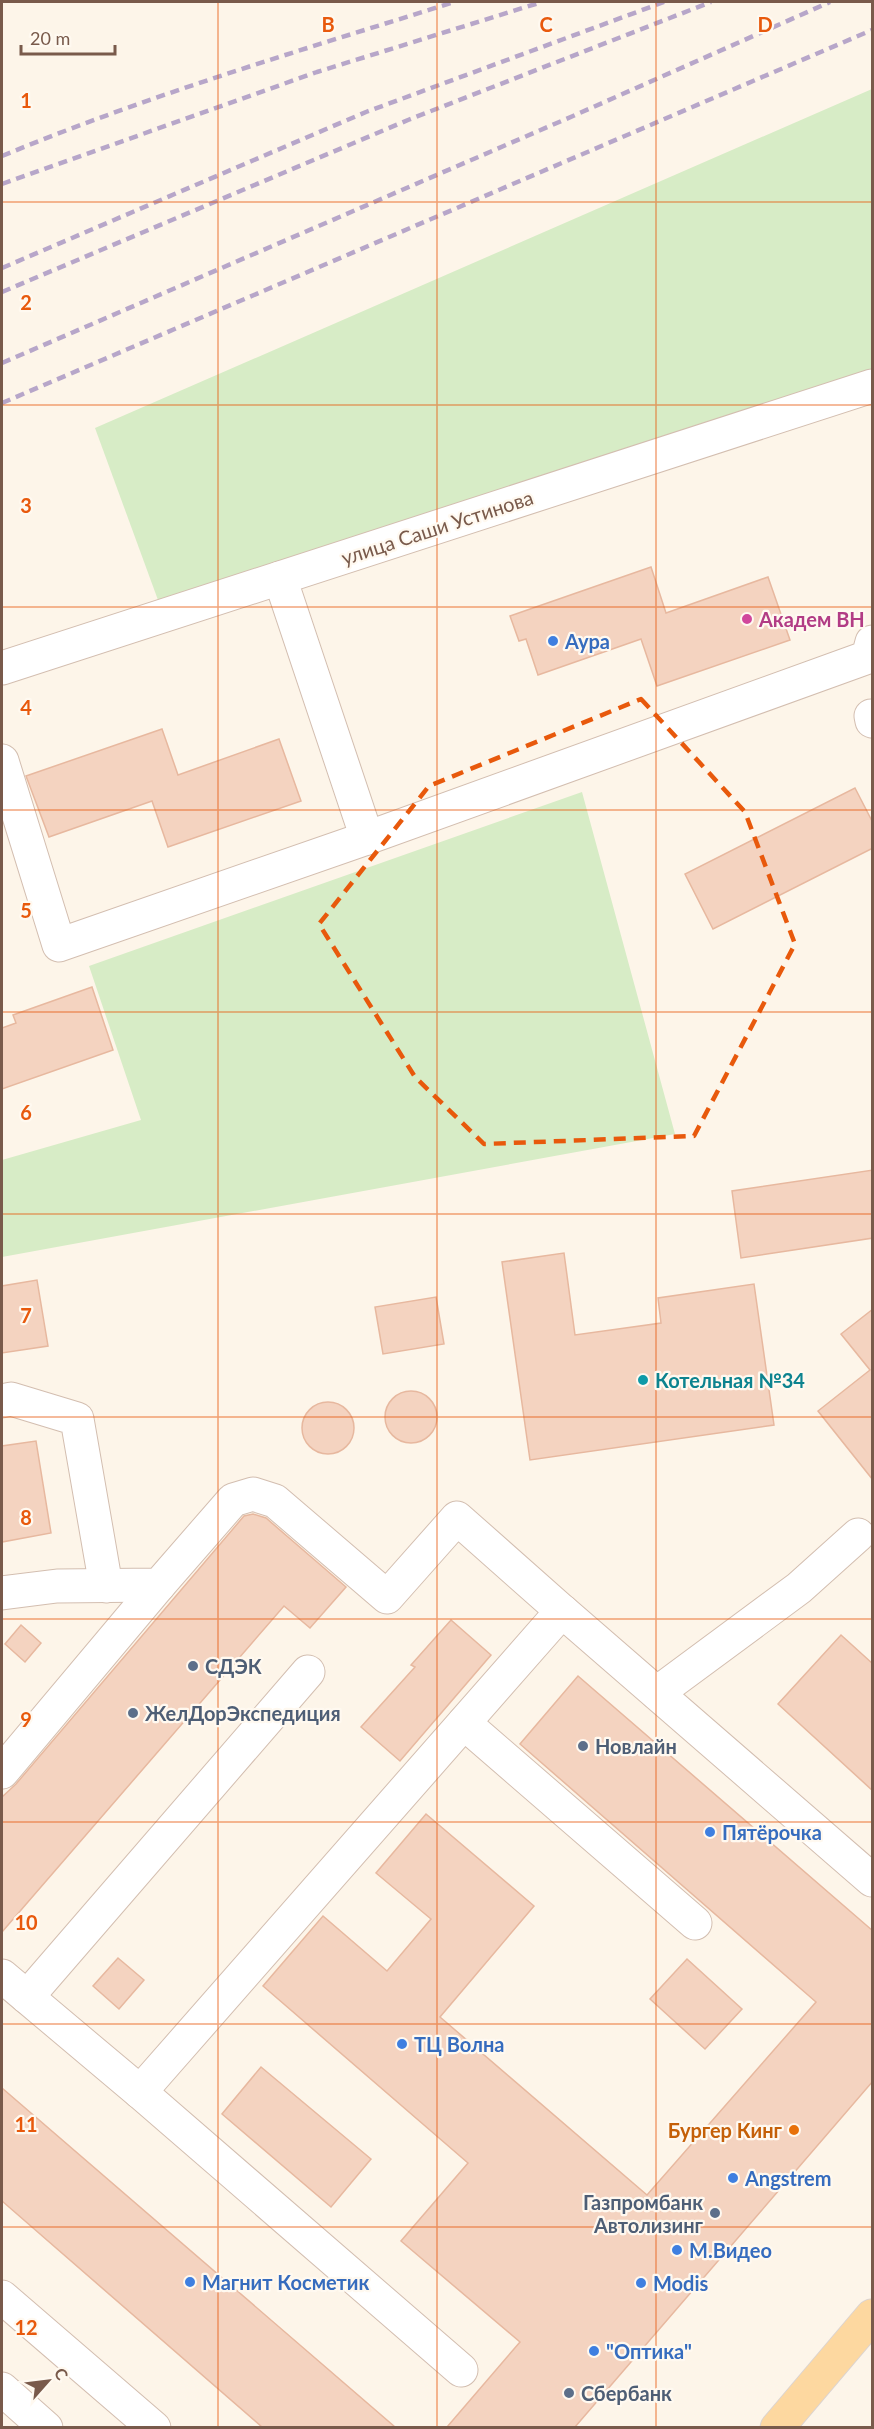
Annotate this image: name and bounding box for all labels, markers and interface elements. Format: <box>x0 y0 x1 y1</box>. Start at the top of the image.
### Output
text: B <box>321 12 335 36</box>
text: C <box>539 12 553 36</box>
text: D <box>757 12 773 36</box>
scale bar <box>21 18 116 56</box>
text: 20 m <box>30 27 70 49</box>
text: 1 <box>20 88 32 112</box>
text: 2 <box>20 290 32 314</box>
street label: улица Саши Устинова <box>338 485 536 569</box>
text: 3 <box>20 493 32 517</box>
place label: Академ ВН <box>758 607 865 631</box>
marker: Академ ВН <box>740 612 754 626</box>
place label: Аура <box>564 629 610 653</box>
marker: Аура <box>546 634 560 648</box>
text: 4 <box>20 695 32 719</box>
text: 5 <box>20 898 32 922</box>
text: 6 <box>20 1100 32 1124</box>
text: 7 <box>20 1303 32 1327</box>
place label: Котельная №34 <box>655 1368 805 1392</box>
marker: Котельная №34 <box>636 1373 650 1387</box>
text: 8 <box>20 1505 32 1529</box>
place label: СДЭК <box>205 1654 262 1678</box>
marker: СДЭК <box>186 1659 200 1673</box>
place label: ЖелДорЭкспедиция <box>145 1701 341 1725</box>
marker: ЖелДорЭкспедиция <box>126 1706 140 1720</box>
text: 9 <box>20 1707 32 1731</box>
place label: Новлайн <box>595 1734 677 1758</box>
marker: Новлайн <box>576 1739 590 1753</box>
place label: Пятёрочка <box>722 1820 822 1844</box>
marker: Пятёрочка <box>703 1825 717 1839</box>
text: 10 <box>14 1910 38 1934</box>
place label: ТЦ Волна <box>414 2032 505 2056</box>
marker: ТЦ Волна <box>395 2037 409 2051</box>
text: 11 <box>14 2112 38 2136</box>
place label: Бургер Кинг <box>668 2118 783 2142</box>
marker: Бургер Кинг <box>787 2123 801 2137</box>
place label: Angstrem <box>744 2166 832 2190</box>
marker: Angstrem <box>726 2171 740 2185</box>
place label: Газпромбанк Автолизинг <box>583 2190 704 2237</box>
marker: Газпромбанк Автолизинг <box>708 2206 722 2220</box>
place label: М.Видео <box>689 2238 772 2262</box>
marker: М.Видео <box>670 2243 684 2257</box>
place label: Магнит Косметик <box>202 2270 369 2294</box>
place label: Modis <box>653 2271 709 2295</box>
marker: Магнит Косметик <box>183 2275 197 2289</box>
marker: Modis <box>634 2276 648 2290</box>
text: 12 <box>14 2315 38 2339</box>
place label: "Оптика" <box>606 2339 692 2363</box>
marker: "Оптика" <box>587 2344 601 2358</box>
north arrow <box>18 2351 78 2411</box>
text: С <box>51 2365 73 2383</box>
place label: Сбербанк <box>581 2381 672 2405</box>
marker: Сбербанк <box>562 2386 576 2400</box>

